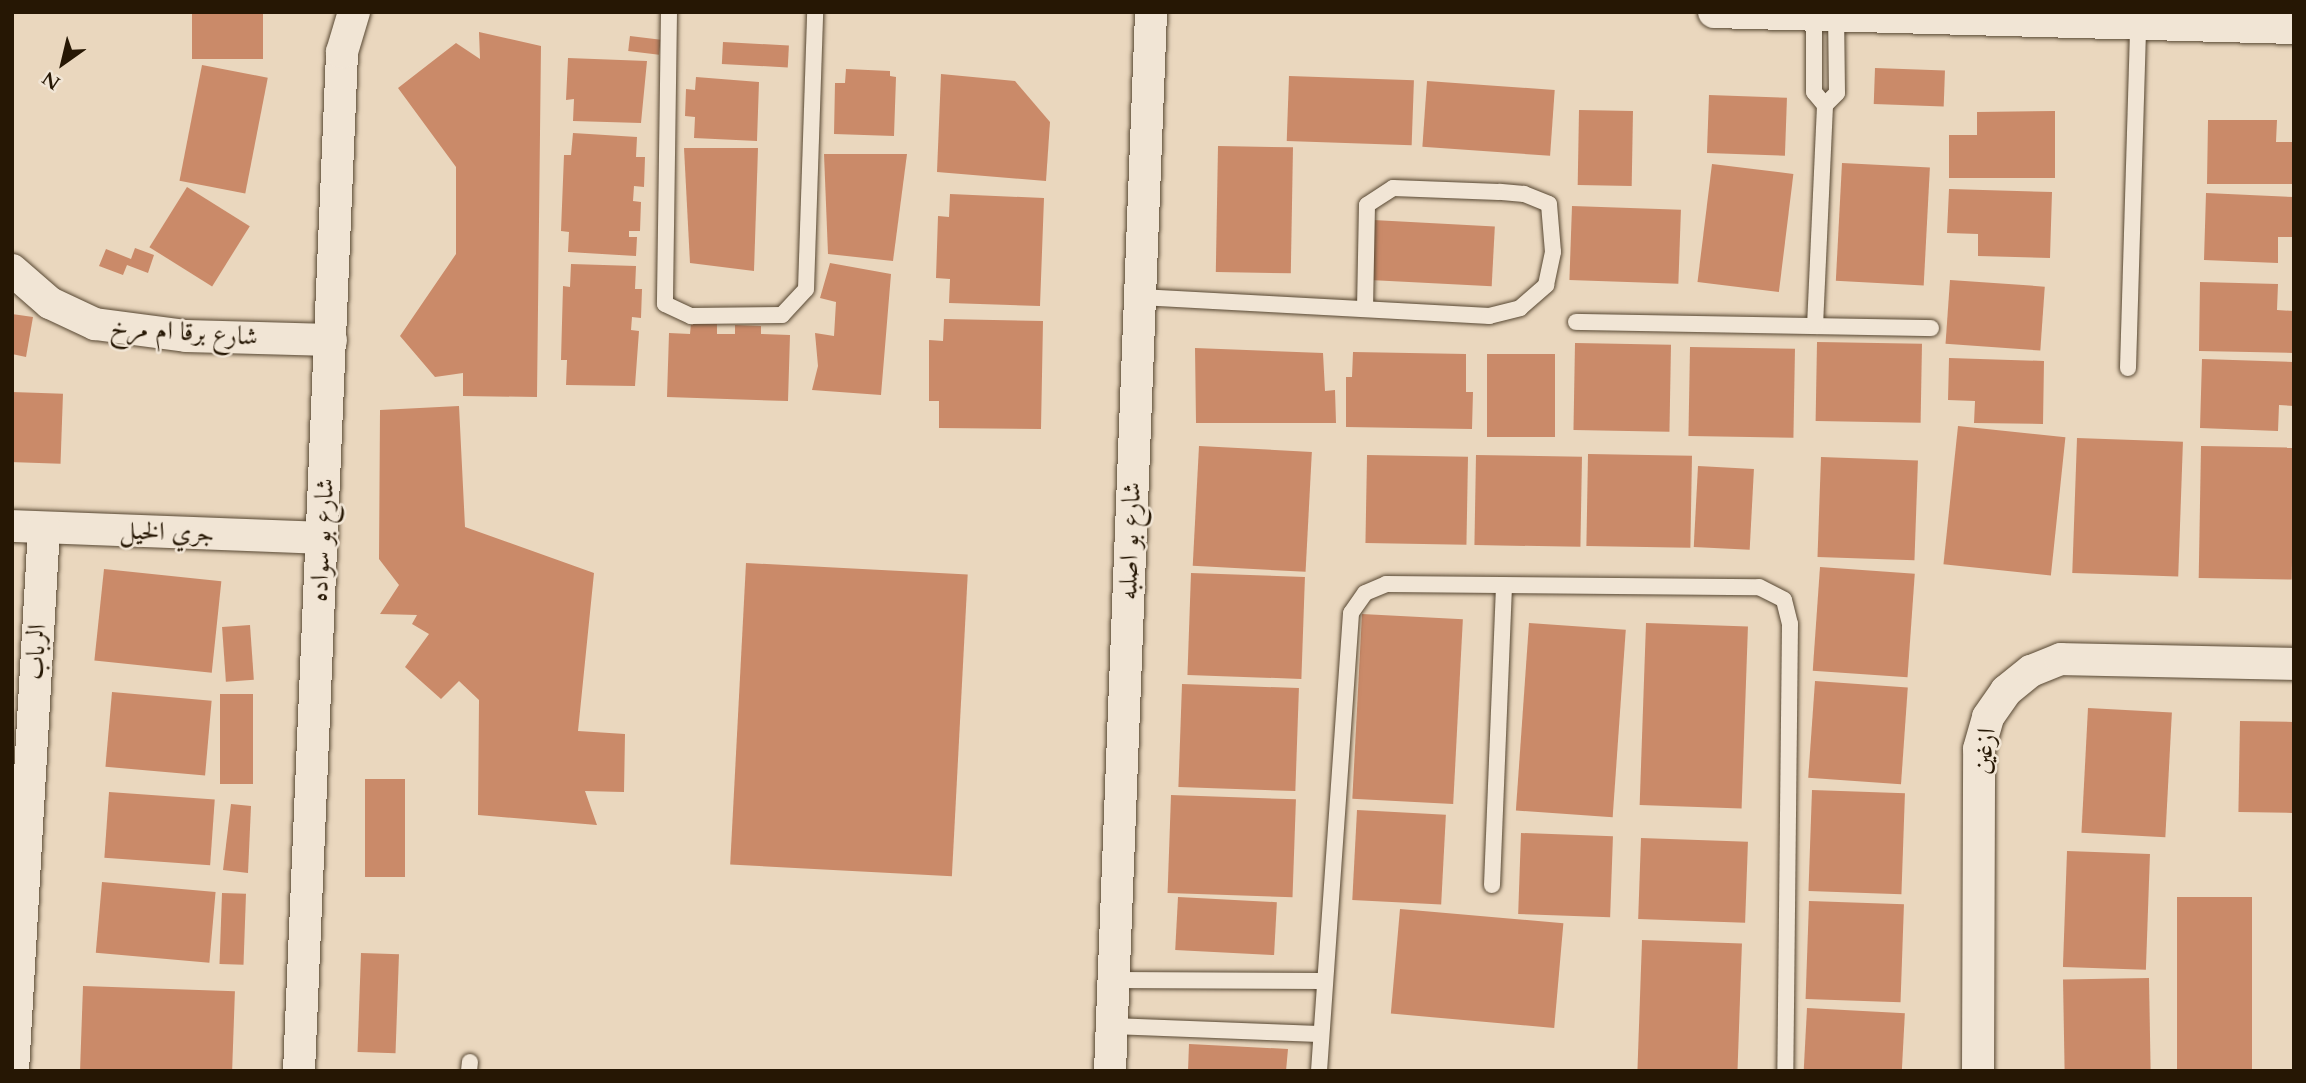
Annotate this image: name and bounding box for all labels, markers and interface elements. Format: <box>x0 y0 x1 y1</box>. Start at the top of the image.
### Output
north arrow <box>28 28 98 98</box>
text: N <box>37 65 65 96</box>
street label: شارع برقا ام مرخ <box>109 311 259 353</box>
street label: شارع بو سواده <box>303 477 341 603</box>
street label: شارع بو اصلبه <box>1112 481 1148 601</box>
street label: جري الخيل <box>119 515 215 549</box>
street label: الرباب <box>19 623 53 681</box>
street label: ازغين <box>1965 726 2003 776</box>

